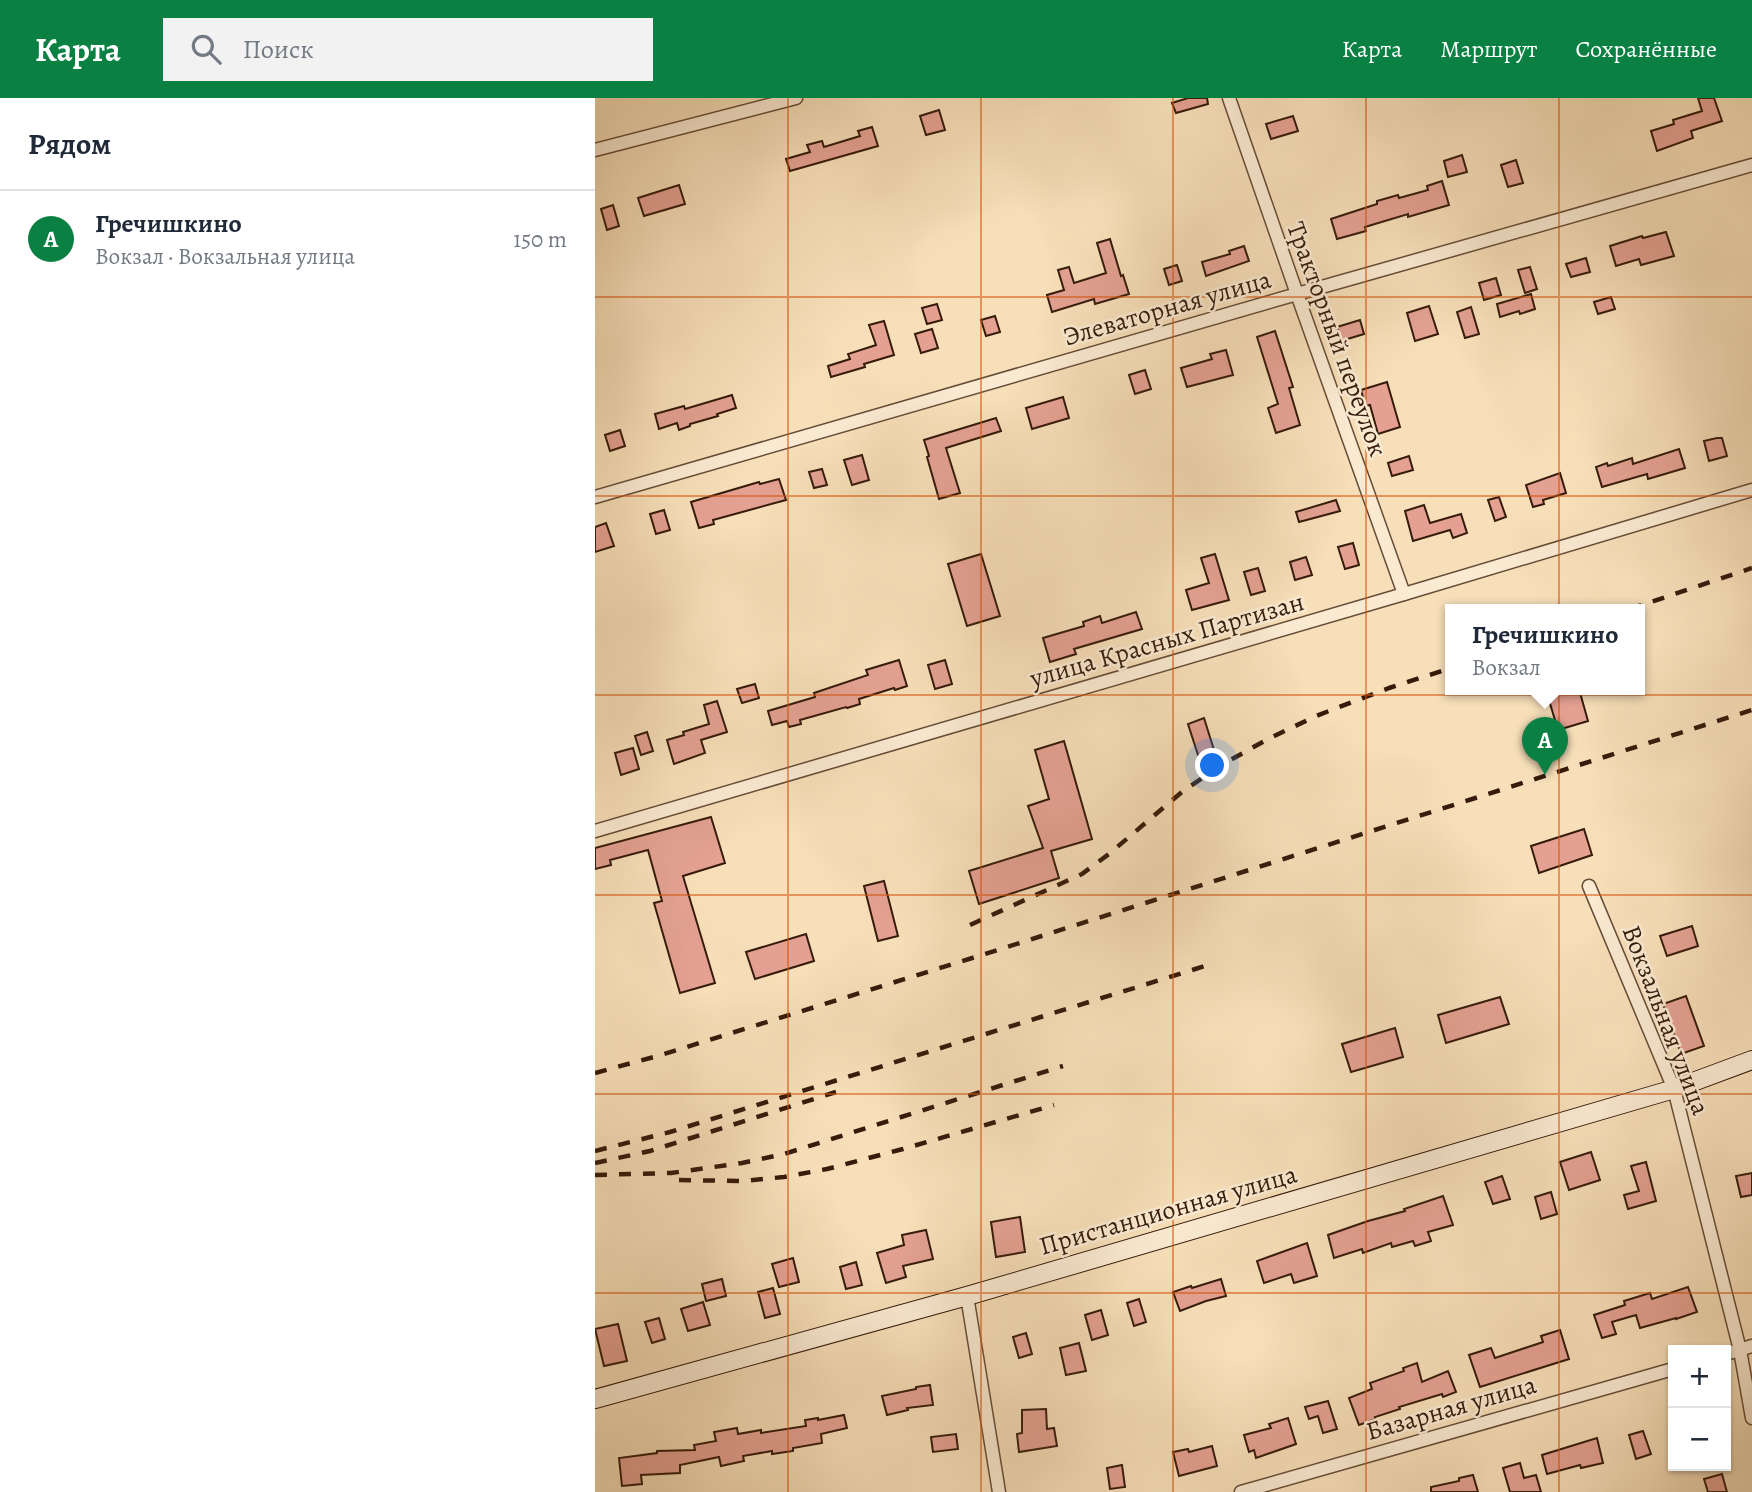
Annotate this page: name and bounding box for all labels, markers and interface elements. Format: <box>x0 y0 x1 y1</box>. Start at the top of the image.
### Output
search box <box>163 18 653 81</box>
text: Карта <box>35 27 121 72</box>
icon: search <box>187 30 225 68</box>
text: Поиск <box>243 32 314 67</box>
text: Карта <box>1342 33 1402 65</box>
text: Маршрут <box>1440 33 1538 65</box>
text: Сохранённые <box>1576 33 1717 65</box>
text: Рядом <box>28 124 111 164</box>
text: Гречишкино <box>95 206 242 241</box>
street label: Тракторный переулок <box>1278 217 1396 461</box>
text: A <box>44 224 58 255</box>
text: 150 m <box>513 224 567 255</box>
text: Вокзал · Вокзальная улица <box>95 241 355 272</box>
street label: Элеваторная улица <box>1059 262 1275 354</box>
street label: улица Красных Партизан <box>1025 584 1308 696</box>
popup <box>1445 604 1645 695</box>
text: Гречишкино <box>1472 617 1618 652</box>
text: Вокзал <box>1472 652 1541 683</box>
pin: A <box>1522 717 1568 775</box>
your location <box>1195 748 1229 782</box>
street label: Вокзальная улица <box>1614 920 1718 1120</box>
street label: Пристанционная улица <box>1035 1156 1301 1264</box>
map controls <box>1668 1345 1731 1471</box>
button: + <box>1668 1345 1731 1408</box>
street label: Базарная улица <box>1362 1367 1540 1449</box>
button: − <box>1668 1408 1731 1471</box>

